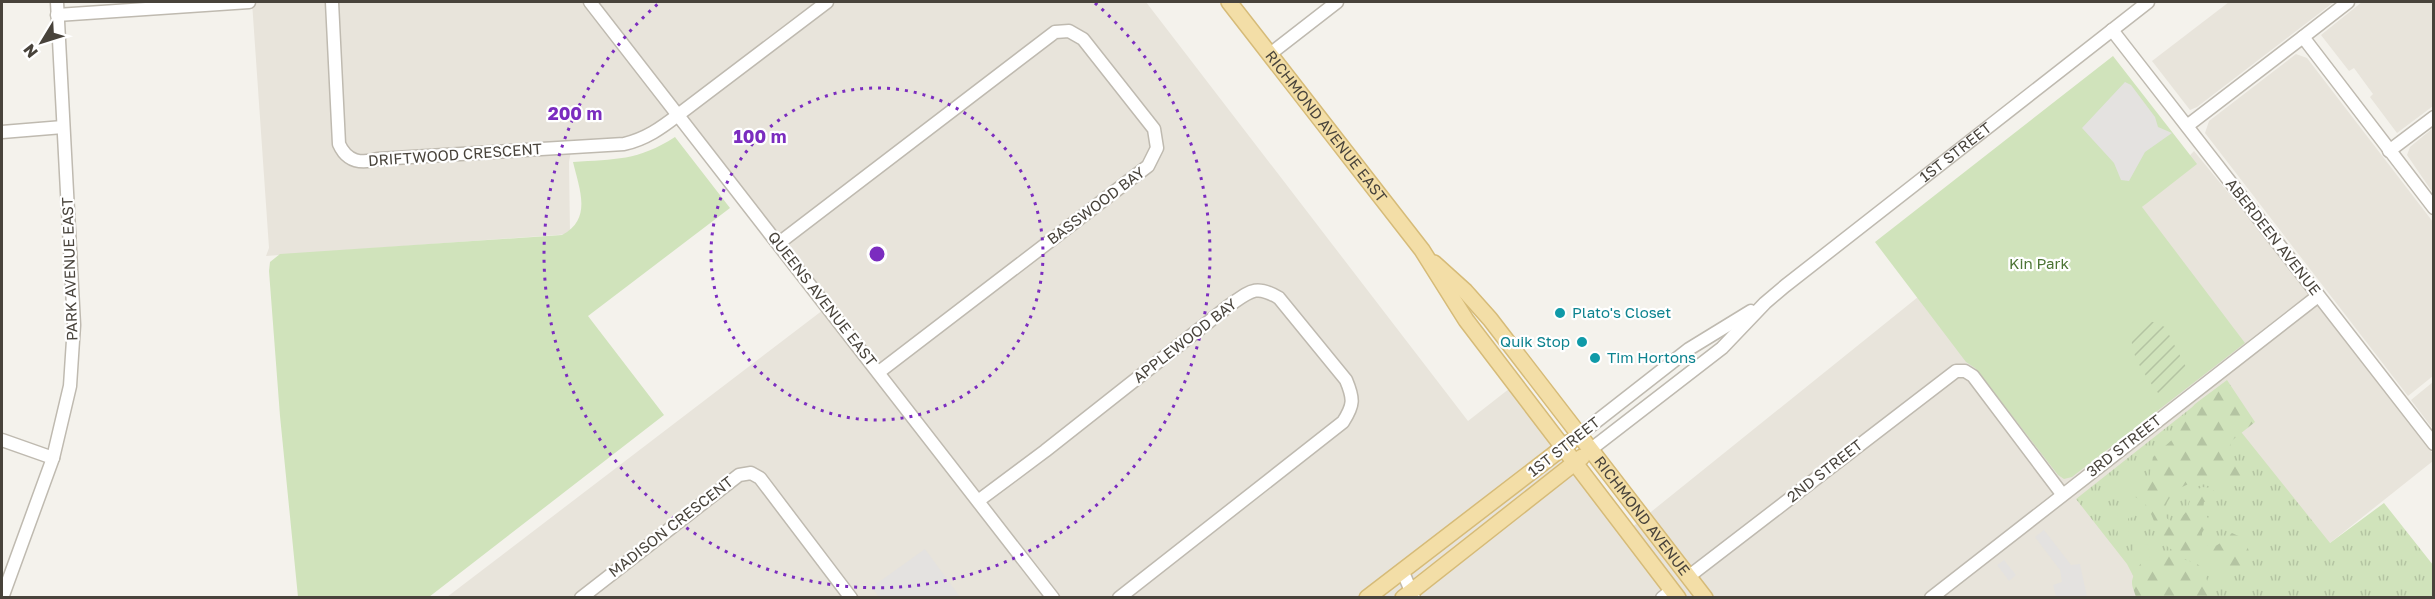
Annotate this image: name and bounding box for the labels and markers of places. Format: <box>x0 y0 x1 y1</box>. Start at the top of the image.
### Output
centre of rings <box>867 244 887 264</box>
place label: Plato's Closet <box>1572 303 1671 321</box>
marker: Plato's Closet <box>1553 306 1567 320</box>
place label: Quik Stop <box>1500 332 1570 350</box>
marker: Quik Stop <box>1575 335 1589 349</box>
place label: Tim Hortons <box>1607 348 1696 366</box>
marker: Tim Hortons <box>1588 351 1602 365</box>

